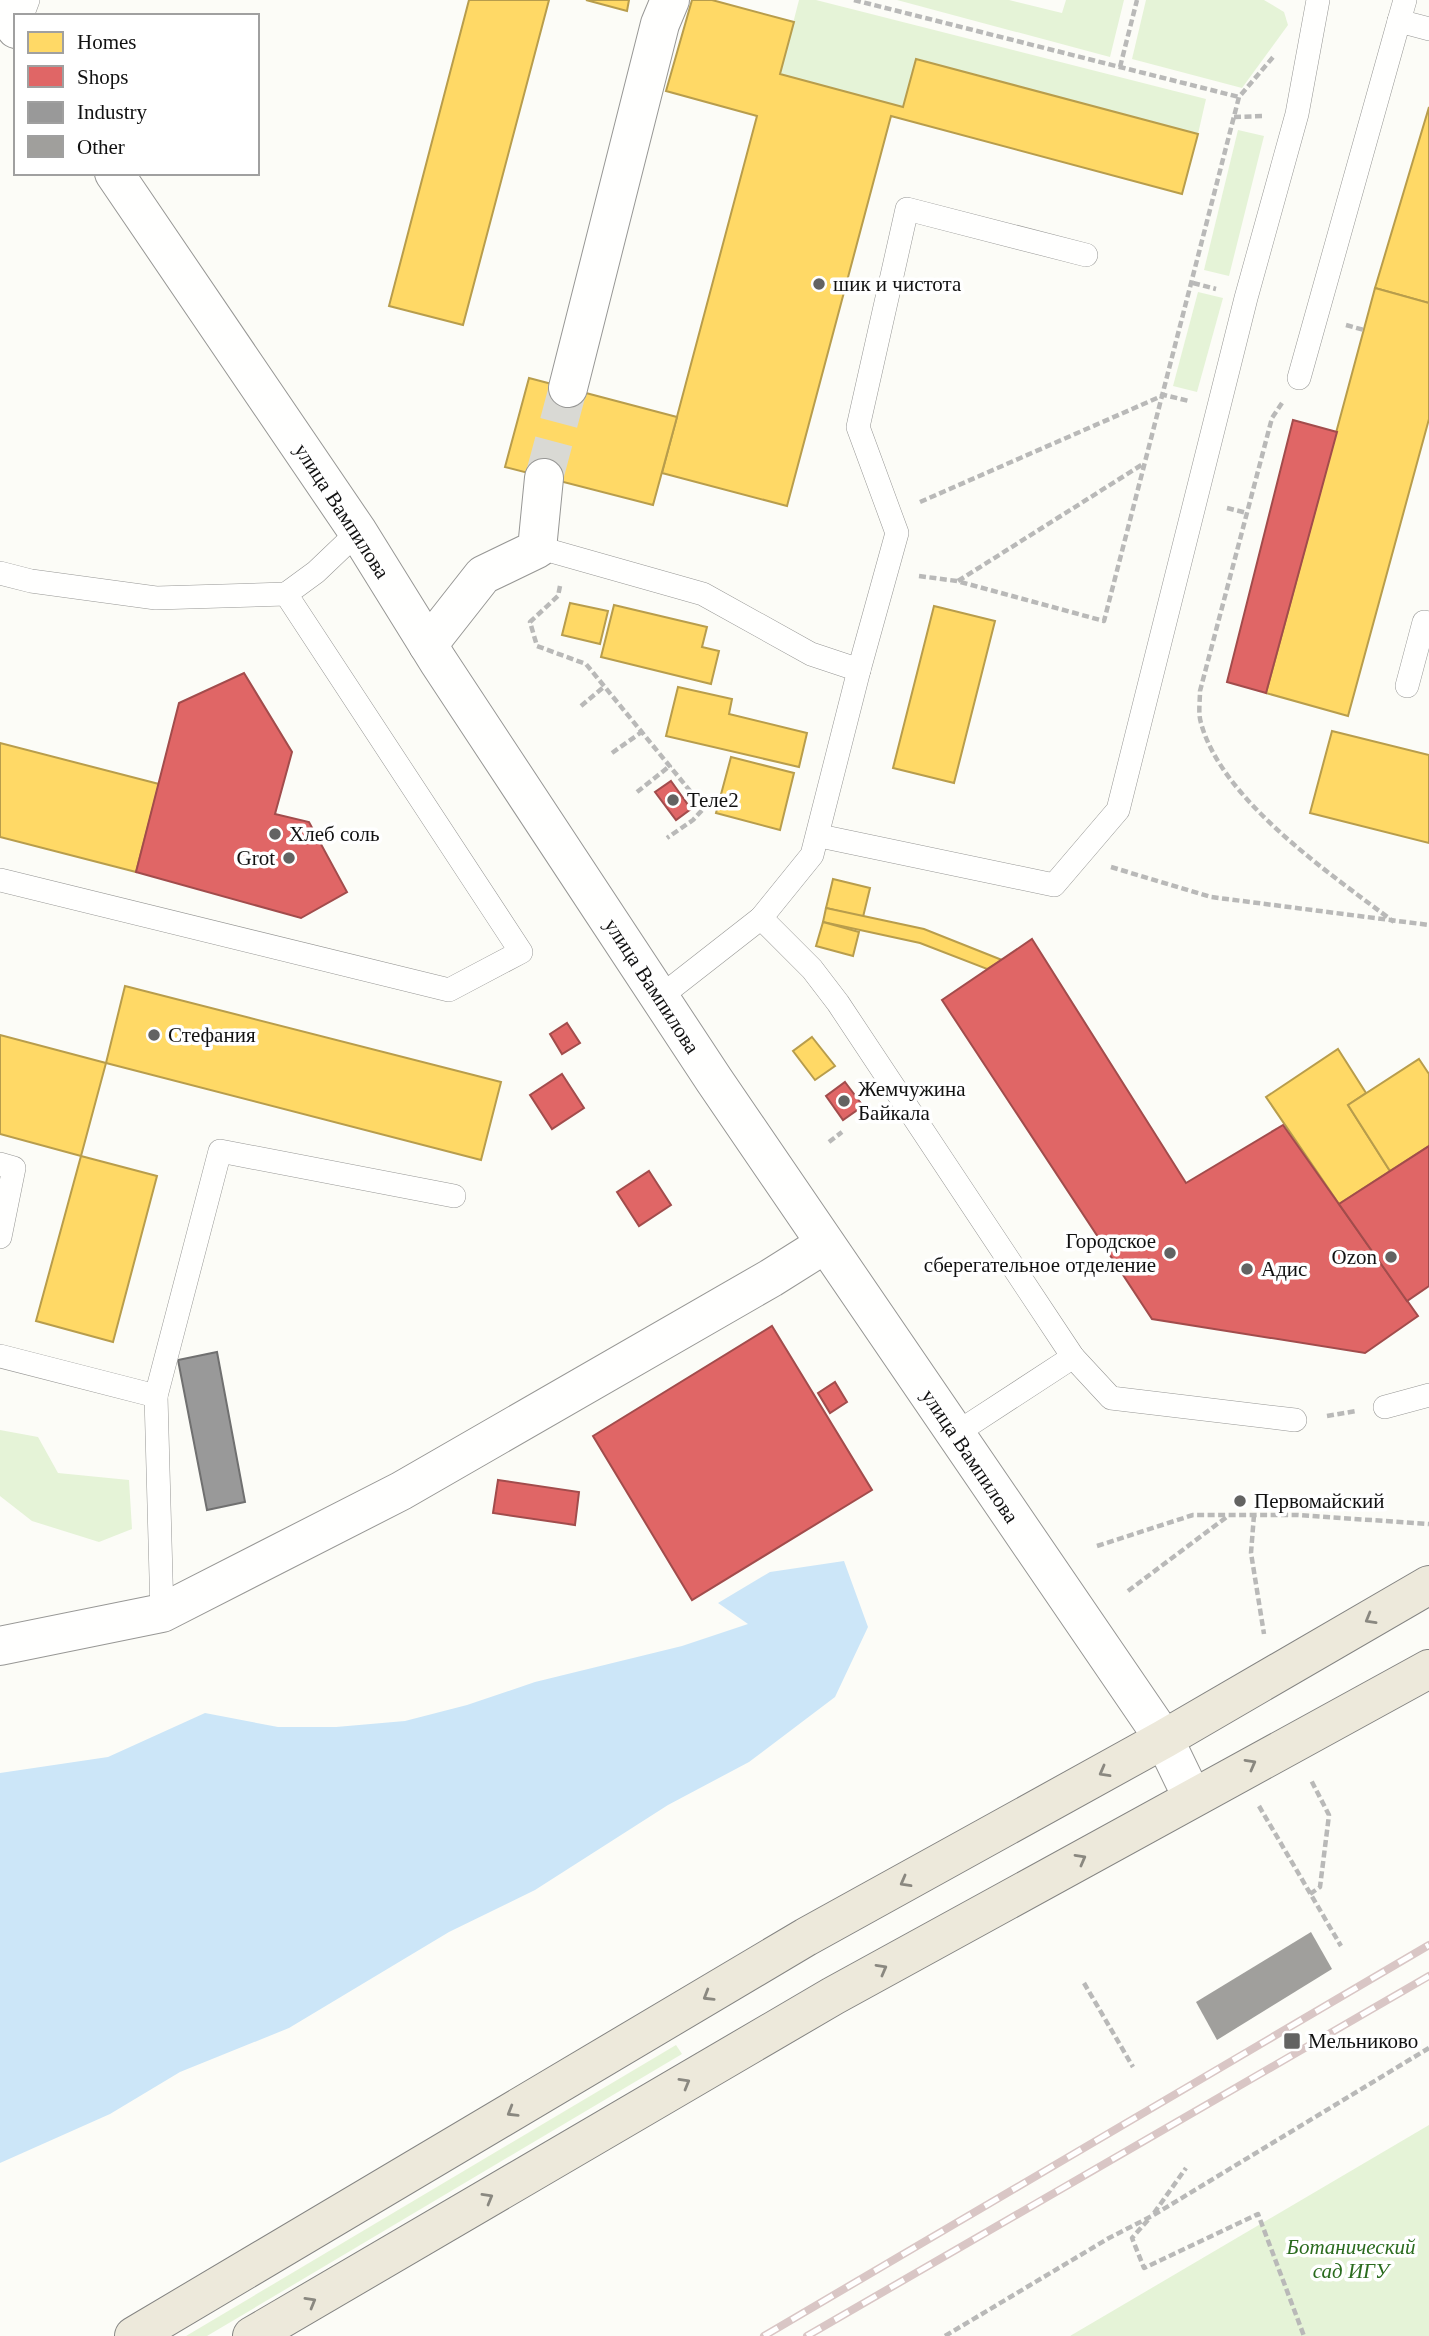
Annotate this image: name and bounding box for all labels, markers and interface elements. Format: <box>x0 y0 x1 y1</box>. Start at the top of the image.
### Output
legend <box>14 14 259 175</box>
text: Homes <box>77 30 137 54</box>
text: Shops <box>77 65 128 89</box>
text: Industry <box>77 100 147 124</box>
text: Other <box>77 135 125 159</box>
place label: шик и чистота <box>833 272 962 296</box>
marker: шик и чистота <box>811 276 827 292</box>
street label: улица Вампилова <box>289 439 395 584</box>
place label: Теле2 <box>687 788 739 812</box>
marker: Теле2 <box>665 792 681 808</box>
place label: Хлеб соль <box>289 822 380 846</box>
marker: Хлеб соль <box>267 826 283 842</box>
place label: Grot <box>237 846 275 870</box>
marker: Grot <box>281 850 297 866</box>
street label: улица Вампилова <box>599 914 705 1059</box>
place label: Стефания <box>168 1023 256 1047</box>
marker: Стефания <box>146 1027 162 1043</box>
place label: Жемчужина Байкала <box>858 1077 966 1125</box>
marker: Жемчужина Байкала <box>836 1093 852 1109</box>
place label: Городское сберегательное отделение <box>924 1229 1156 1277</box>
marker: Городское сберегательное отделение <box>1162 1245 1178 1261</box>
place label: Ozon <box>1332 1245 1377 1269</box>
marker: Ozon <box>1383 1249 1399 1265</box>
place label: Адис <box>1261 1257 1307 1281</box>
marker: Адис <box>1239 1261 1255 1277</box>
street label: улица Вампилова <box>916 1385 1024 1528</box>
place label: Первомайский <box>1254 1489 1385 1513</box>
marker: Первомайский <box>1232 1493 1248 1509</box>
one-way arrow <box>1364 1611 1377 1624</box>
one-way arrow <box>1244 1759 1256 1772</box>
one-way arrow <box>1099 1764 1111 1777</box>
one-way arrow <box>1073 1854 1086 1867</box>
one-way arrow <box>900 1874 912 1888</box>
one-way arrow <box>874 1964 887 1977</box>
one-way arrow <box>702 1987 715 2000</box>
place label: Мельниково <box>1308 2029 1418 2053</box>
marker: Мельниково <box>1282 2031 1302 2051</box>
one-way arrow <box>677 2078 690 2091</box>
one-way arrow <box>506 2103 519 2116</box>
one-way arrow <box>481 2193 494 2206</box>
park label: Ботанический сад ИГУ <box>1286 2235 1416 2283</box>
one-way arrow <box>304 2297 317 2310</box>

